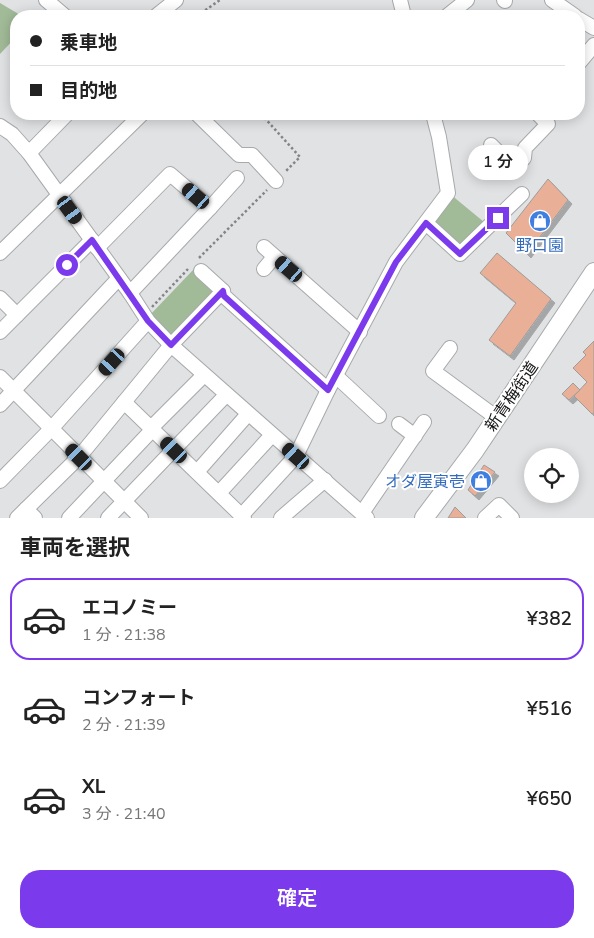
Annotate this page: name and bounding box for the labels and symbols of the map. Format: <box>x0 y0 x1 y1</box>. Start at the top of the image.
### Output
callout: 1 分 <box>468 146 528 180</box>
car <box>179 180 212 212</box>
car <box>55 193 84 227</box>
route end <box>487 207 509 229</box>
shop icon: 野口園 <box>528 209 552 233</box>
place label: 野口園 <box>516 235 564 257</box>
car <box>272 253 305 285</box>
route start <box>56 254 78 276</box>
car <box>96 346 127 378</box>
street label: 新青梅街道 <box>480 357 543 436</box>
car <box>157 434 190 466</box>
car <box>279 440 312 472</box>
car <box>63 441 94 473</box>
shop icon: オダ屋寅壱 <box>469 469 493 493</box>
place label: オダ屋寅壱 <box>385 471 465 493</box>

